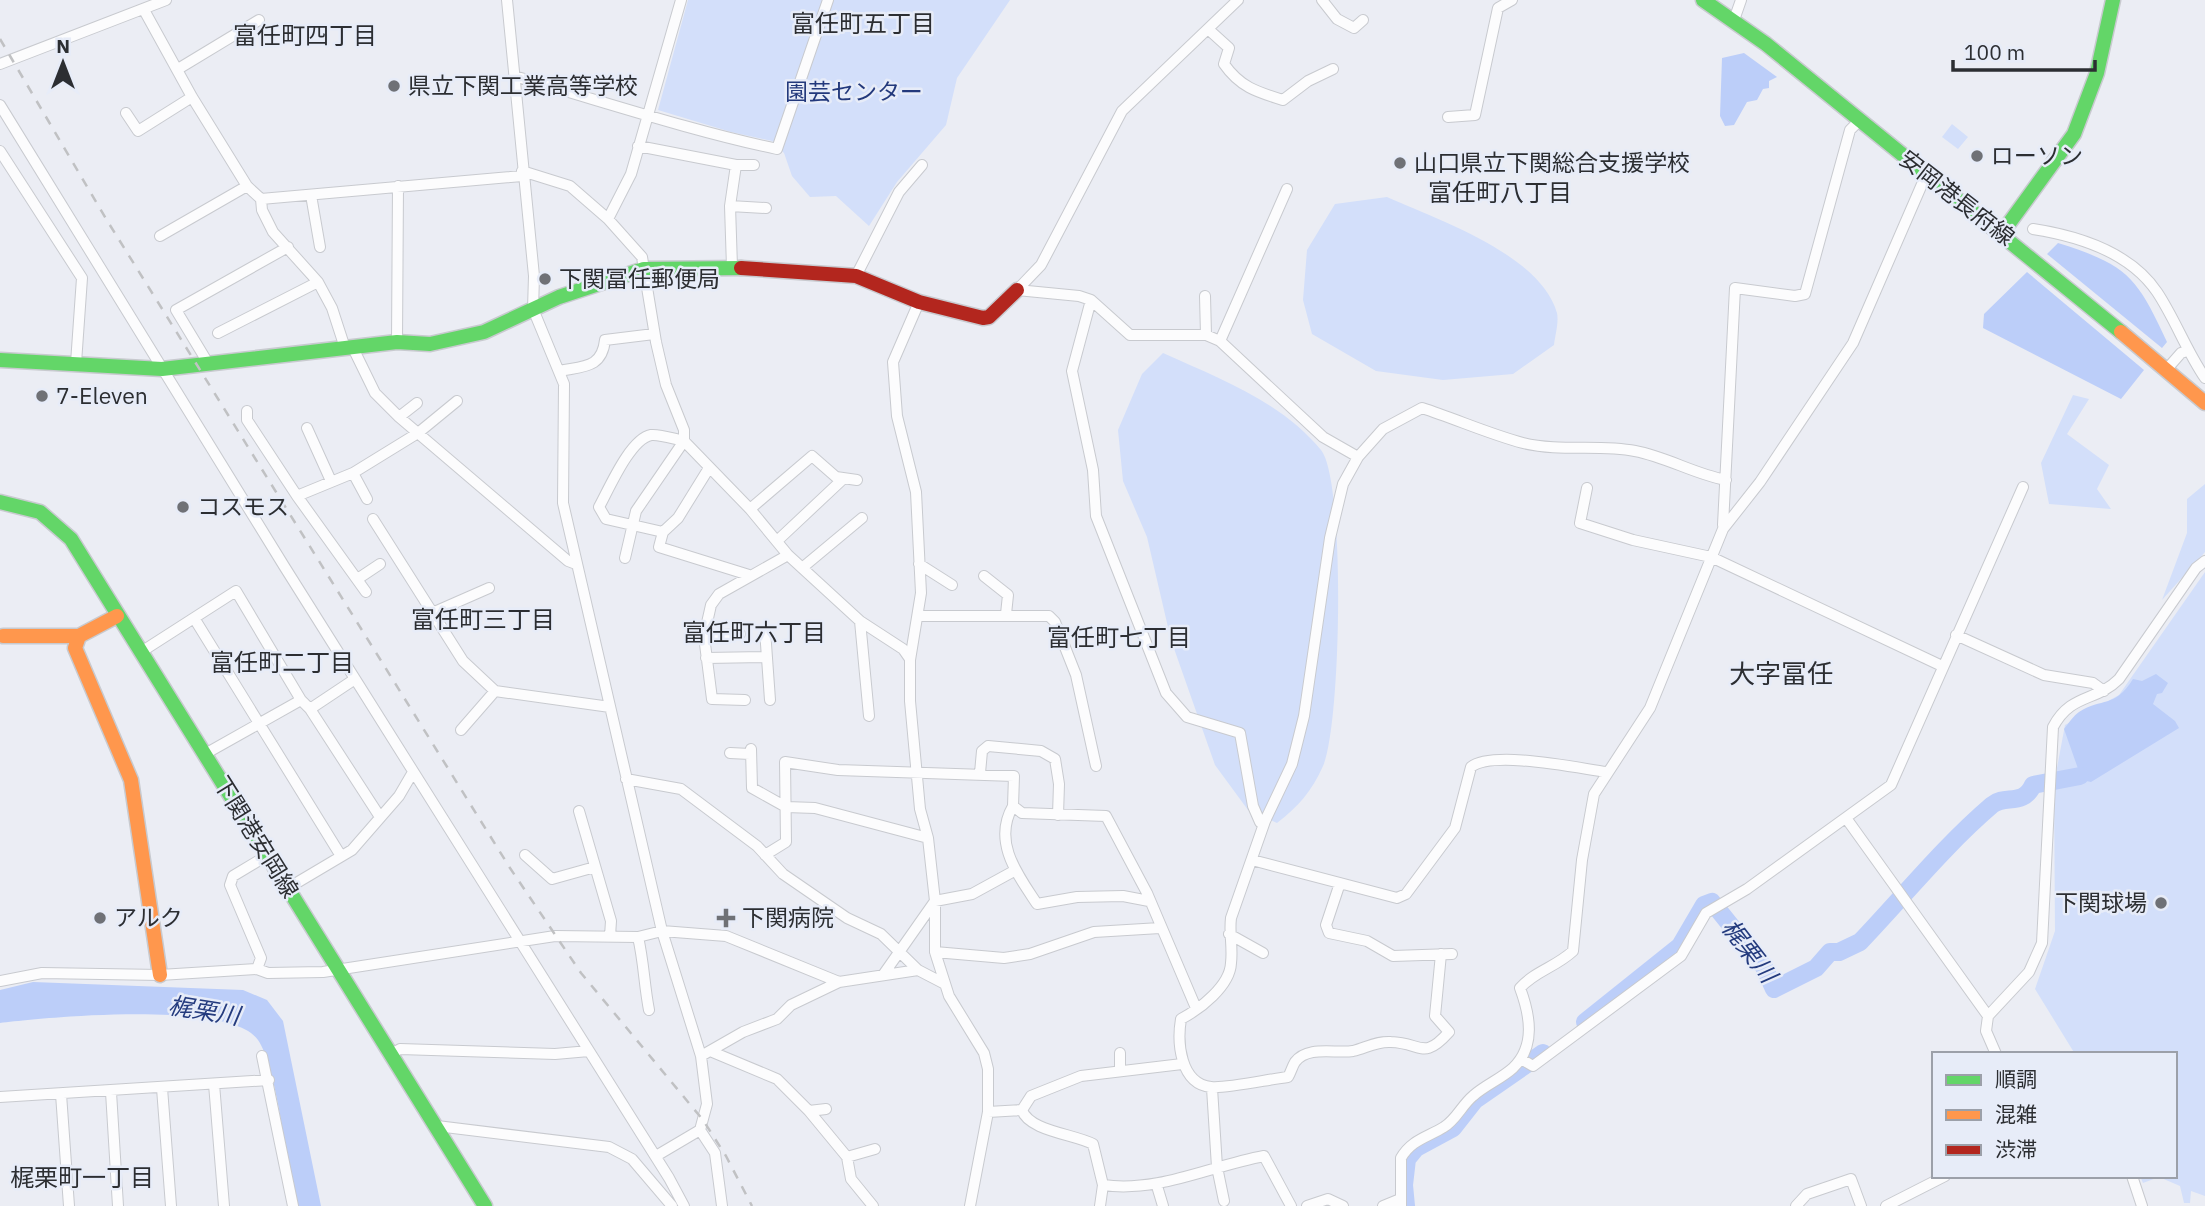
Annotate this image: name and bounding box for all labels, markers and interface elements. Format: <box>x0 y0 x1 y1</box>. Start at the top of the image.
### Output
district label: 富任町五丁目 <box>791 7 935 39</box>
district label: 富任町四丁目 <box>233 19 377 51</box>
north arrow <box>28 28 98 98</box>
scale bar <box>1953 28 2095 72</box>
text: N <box>56 34 70 58</box>
text: 100 m <box>1964 38 2025 66</box>
place label: 県立下関工業高等学校 <box>408 70 638 100</box>
park label: 園芸センター <box>785 76 923 106</box>
marker: 県立下関工業高等学校 <box>386 78 402 94</box>
place label: ローソン <box>1991 140 2083 170</box>
street label: 安岡港長府線 <box>1894 143 2021 252</box>
place label: 山口県立下関総合支援学校 <box>1414 147 1690 177</box>
marker: ローソン <box>1969 148 1985 164</box>
marker: 山口県立下関総合支援学校 <box>1392 155 1408 171</box>
district label: 富任町八丁目 <box>1428 176 1572 208</box>
place label: 下関冨任郵便局 <box>559 263 720 293</box>
marker: 下関冨任郵便局 <box>537 271 553 287</box>
place label: 7-Eleven <box>56 380 148 410</box>
marker: 7-Eleven <box>34 388 50 404</box>
place label: コスモス <box>197 491 289 521</box>
marker: コスモス <box>175 499 191 515</box>
district label: 富任町三丁目 <box>411 603 555 635</box>
district label: 富任町六丁目 <box>682 616 826 648</box>
district label: 富任町七丁目 <box>1047 621 1191 653</box>
district label: 富任町二丁目 <box>210 646 354 678</box>
district label: 大字冨任 <box>1729 656 1833 690</box>
street label: 下関港安岡線 <box>208 770 306 903</box>
place label: 下関球場 <box>2055 887 2147 917</box>
marker: 下関球場 <box>2153 895 2169 911</box>
place label: アルク <box>114 902 183 932</box>
place label: 下関病院 <box>742 902 834 932</box>
marker: 下関病院 <box>716 908 736 928</box>
marker: アルク <box>92 910 108 926</box>
water label: 梶栗川 <box>1715 912 1786 991</box>
water label: 梶栗川 <box>166 989 245 1032</box>
legend <box>1932 1052 2177 1178</box>
text: 順調 <box>1995 1065 2037 1093</box>
text: 混雑 <box>1995 1100 2037 1128</box>
text: 渋滞 <box>1995 1135 2037 1163</box>
district label: 梶栗町一丁目 <box>10 1161 154 1193</box>

